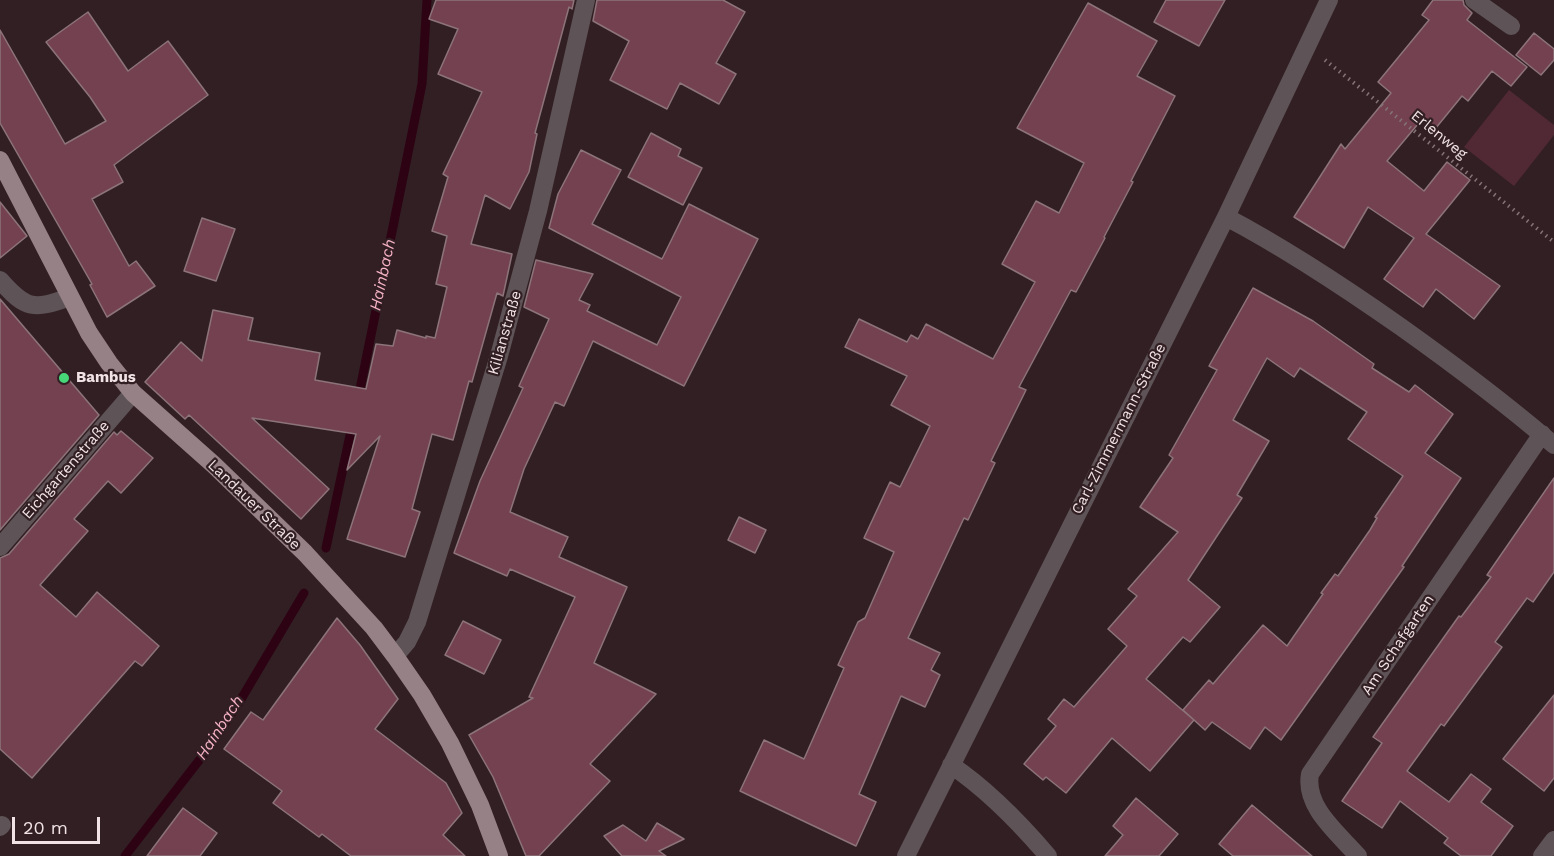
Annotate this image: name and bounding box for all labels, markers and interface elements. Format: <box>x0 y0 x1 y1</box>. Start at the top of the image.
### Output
street label: Erlenweg <box>1407 107 1471 163</box>
water label: Hainbach <box>366 237 400 313</box>
street label: Kilianstraße <box>484 289 526 377</box>
street label: Carl-Zimmermann-Straße <box>1068 341 1170 517</box>
place label: Bambus <box>76 369 136 387</box>
marker: Bambus <box>57 371 71 385</box>
street label: Eichgartenstraße <box>18 417 114 523</box>
street label: Landauer Straße <box>204 456 304 554</box>
street label: Am Schafgarten <box>1358 591 1438 699</box>
water label: Hainbach <box>192 692 248 764</box>
scale bar <box>15 805 104 843</box>
text: 20 m <box>23 817 68 838</box>

